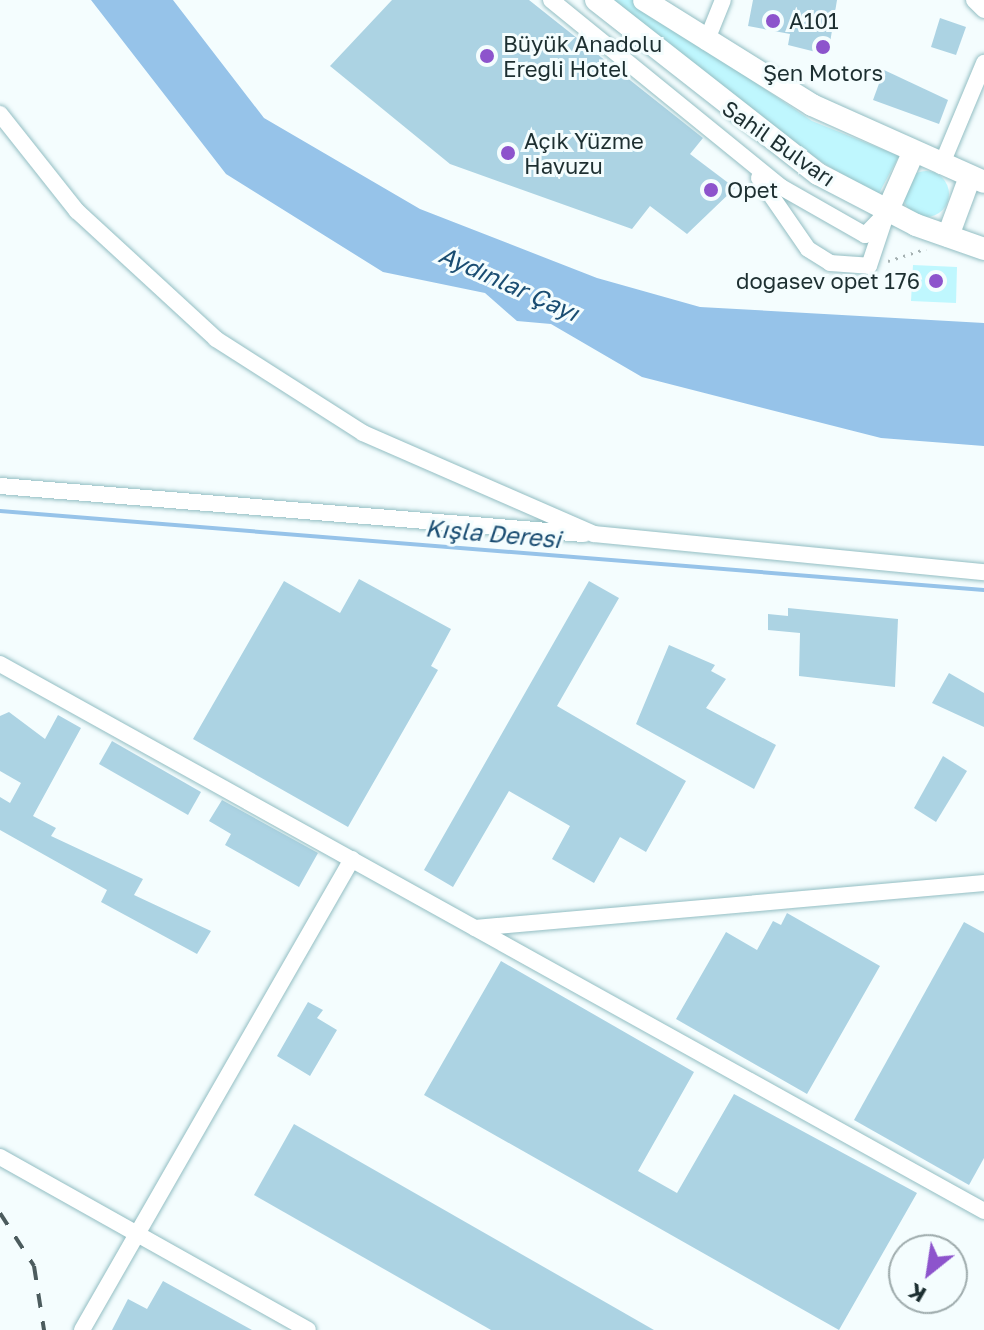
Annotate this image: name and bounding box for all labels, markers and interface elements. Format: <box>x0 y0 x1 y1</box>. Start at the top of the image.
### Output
place label: A101 <box>789 8 839 34</box>
marker: A101 <box>764 12 782 30</box>
place label: Büyük Anadolu Ereğli Hotel <box>503 30 662 82</box>
marker: Şen Motors <box>814 38 832 56</box>
marker: Büyük Anadolu Ereğli Hotel <box>478 47 496 65</box>
place label: Şen Motors <box>763 60 883 86</box>
street label: Sahil Bulvarı <box>717 94 841 192</box>
place label: Açık Yüzme Havuzu <box>524 127 644 178</box>
marker: Açık Yüzme Havuzu <box>499 144 517 162</box>
place label: Opet <box>727 177 778 203</box>
marker: Opet <box>702 181 720 199</box>
water label: Aydınlar Çayı <box>435 239 583 327</box>
place label: dogasev opet 176 <box>736 268 920 294</box>
marker: dogasev opet 176 <box>927 272 945 290</box>
water label: Kışla Deresi <box>424 513 562 553</box>
north arrow <box>888 1234 968 1314</box>
text: K <box>903 1278 930 1309</box>

